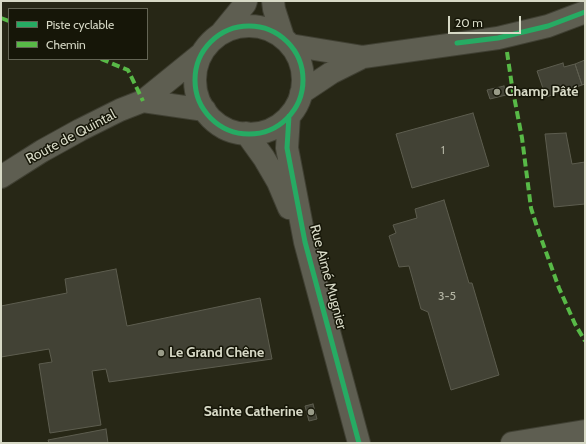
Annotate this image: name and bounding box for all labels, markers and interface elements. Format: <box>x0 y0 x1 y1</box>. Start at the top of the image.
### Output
legend <box>8 8 148 60</box>
scale bar <box>450 8 523 34</box>
text: 20 m <box>455 15 483 30</box>
text: Piste cyclable <box>46 17 114 32</box>
text: Chemin <box>46 37 86 52</box>
place label: Champ Pâté <box>505 84 579 100</box>
marker: Champ Pâté <box>492 87 502 97</box>
street label: Route de Quintal <box>23 106 119 168</box>
house number: 1 <box>441 143 445 157</box>
street label: Rue Aimé Mugnier <box>306 223 350 331</box>
house number: 3-5 <box>438 289 456 303</box>
place label: Le Grand Chêne <box>169 345 264 361</box>
marker: Le Grand Chêne <box>156 348 166 358</box>
place label: Sainte Catherine <box>204 404 303 420</box>
marker: Sainte Catherine <box>306 407 316 417</box>

